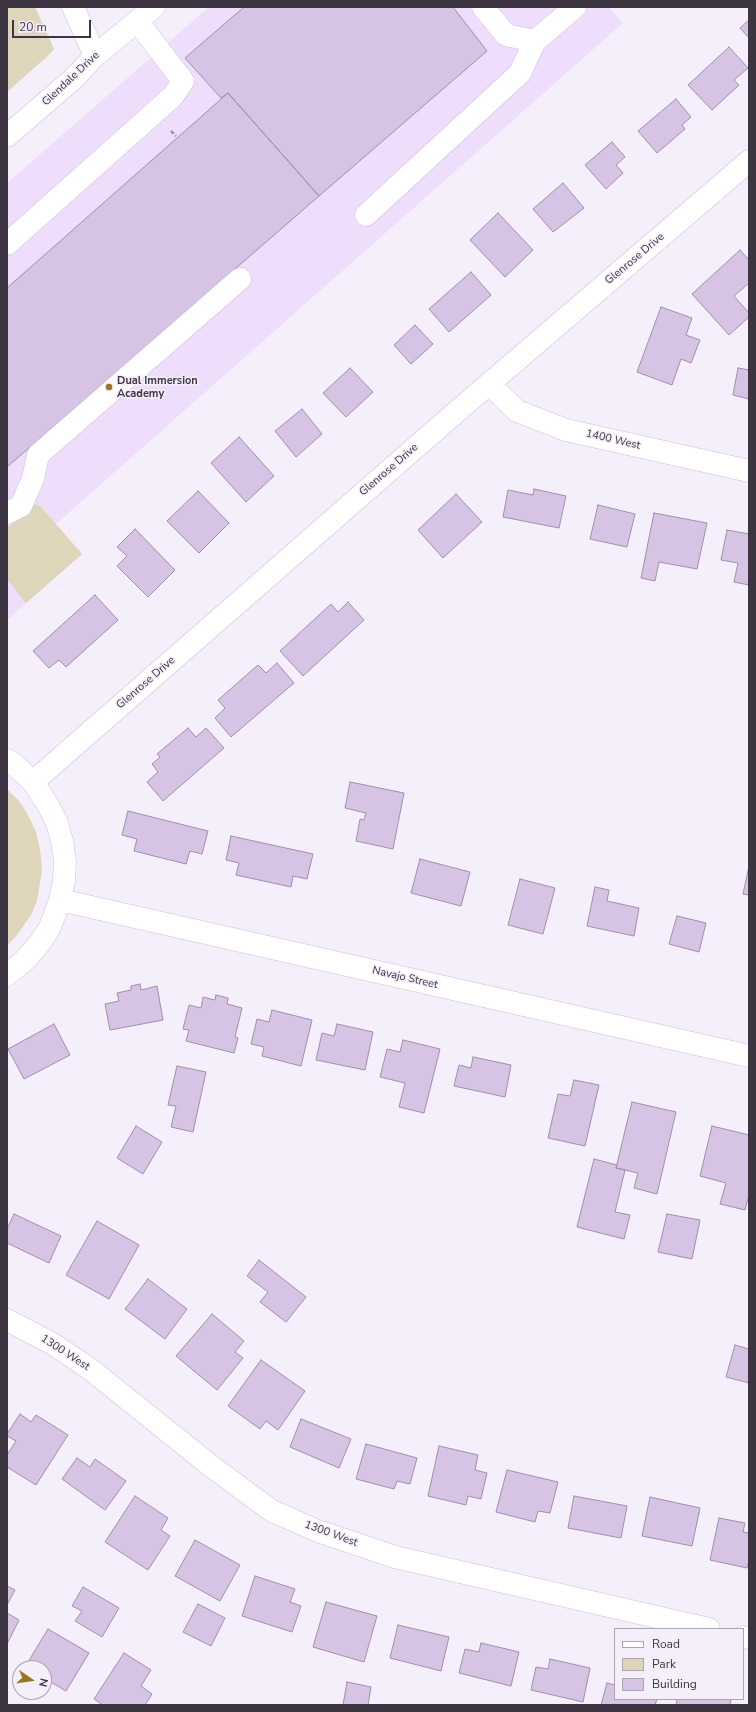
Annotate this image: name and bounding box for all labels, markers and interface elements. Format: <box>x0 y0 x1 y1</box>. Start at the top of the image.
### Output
scale bar <box>14 12 93 38</box>
text: 20 m <box>19 19 47 35</box>
street label: Glendale Drive <box>40 49 102 109</box>
street label: Glenrose Drive <box>603 230 667 288</box>
place label: Dual Immersion Academy <box>117 374 198 400</box>
marker: Dual Immersion Academy <box>104 382 114 392</box>
street label: 1400 West <box>584 427 642 453</box>
street label: Glenrose Drive <box>357 441 421 499</box>
street label: Glenrose Drive <box>114 654 178 712</box>
street label: Navajo Street <box>371 964 439 992</box>
street label: 1300 West <box>38 1332 92 1374</box>
street label: 1300 West <box>303 1518 359 1550</box>
legend <box>614 1628 744 1700</box>
text: Road <box>652 1636 680 1652</box>
text: Park <box>652 1656 676 1672</box>
north arrow <box>12 1660 52 1700</box>
text: Building <box>652 1676 697 1692</box>
text: N <box>35 1677 51 1688</box>

